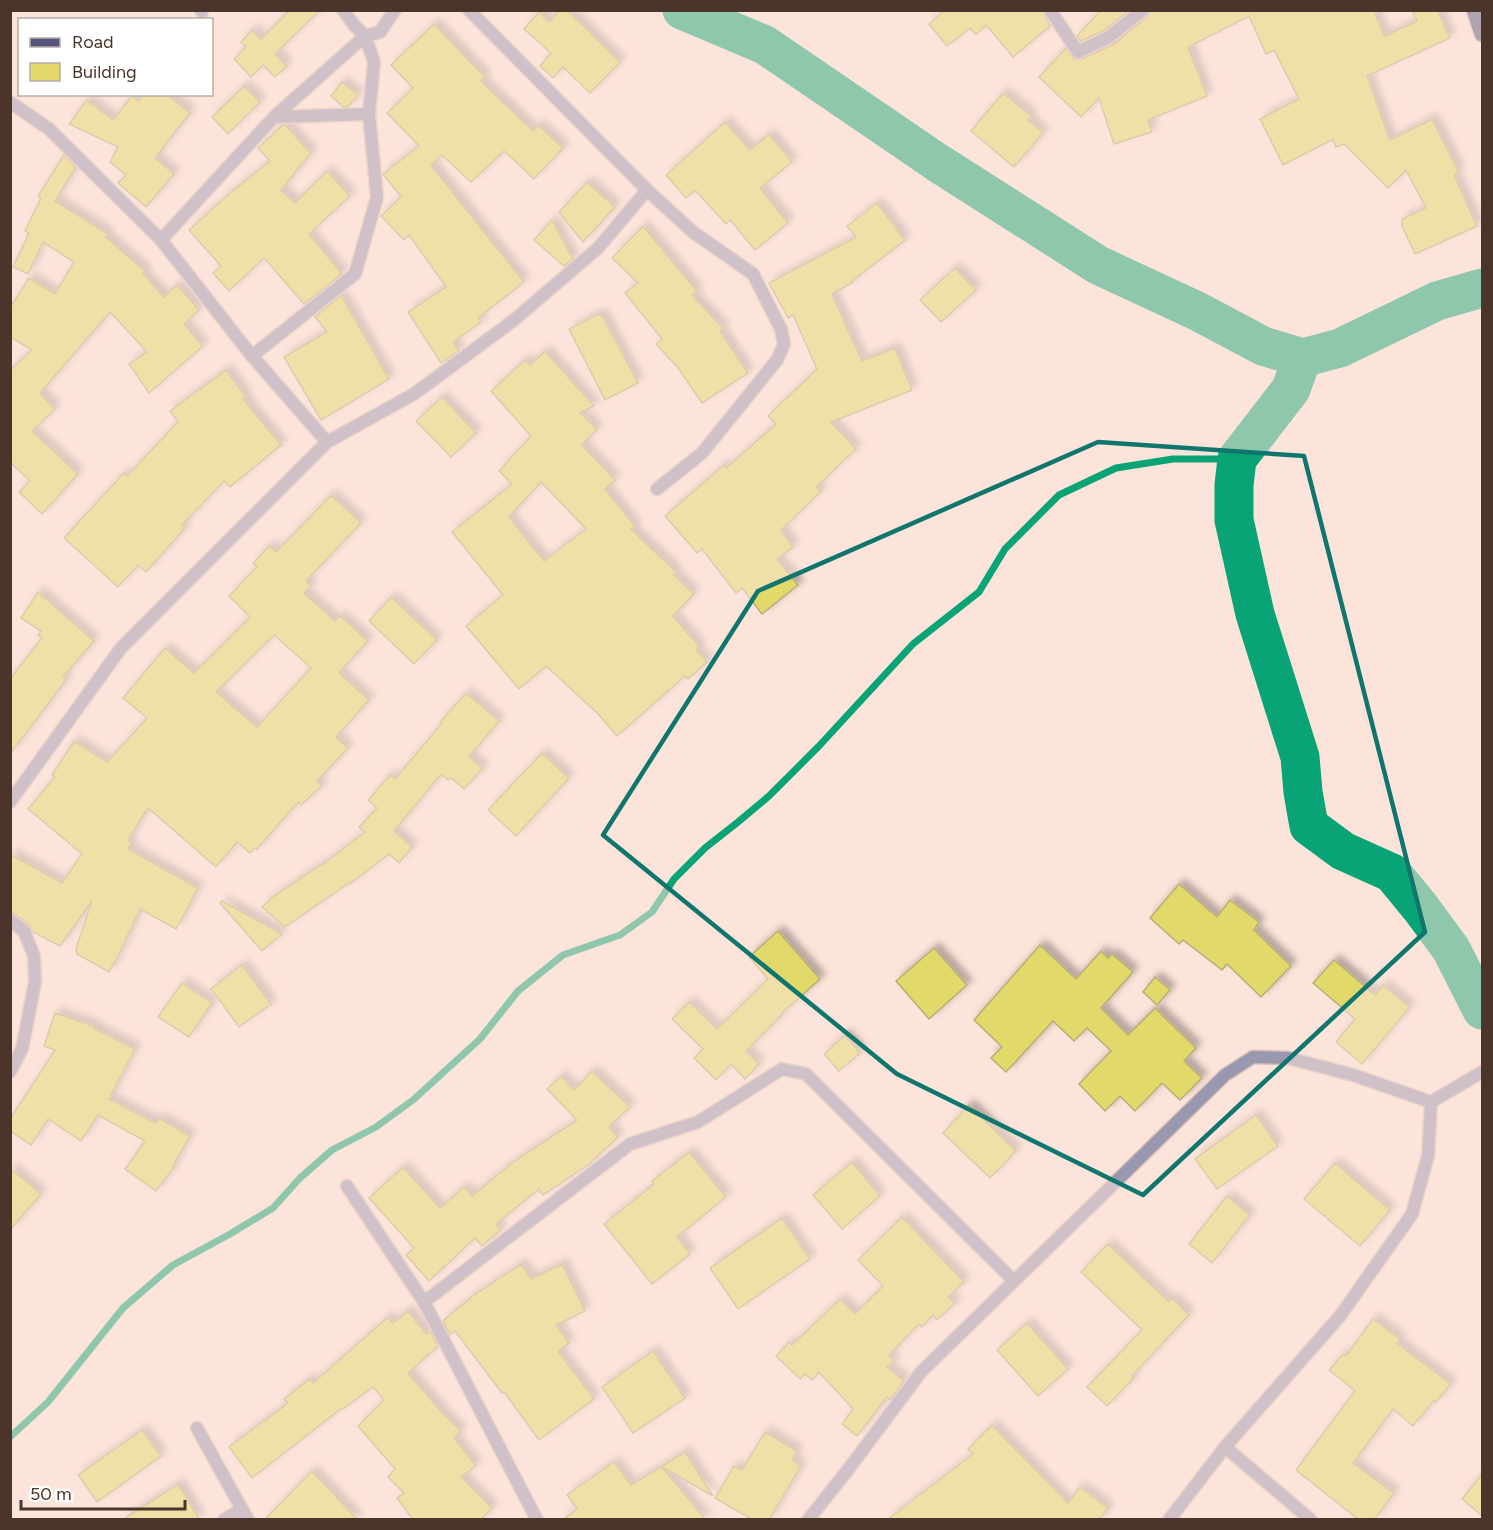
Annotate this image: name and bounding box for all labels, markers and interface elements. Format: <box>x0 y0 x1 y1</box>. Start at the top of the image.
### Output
legend <box>18 18 213 96</box>
text: Road <box>72 31 113 53</box>
text: Building <box>72 61 137 83</box>
scale bar <box>21 1473 184 1511</box>
text: 50 m <box>30 1483 72 1505</box>

